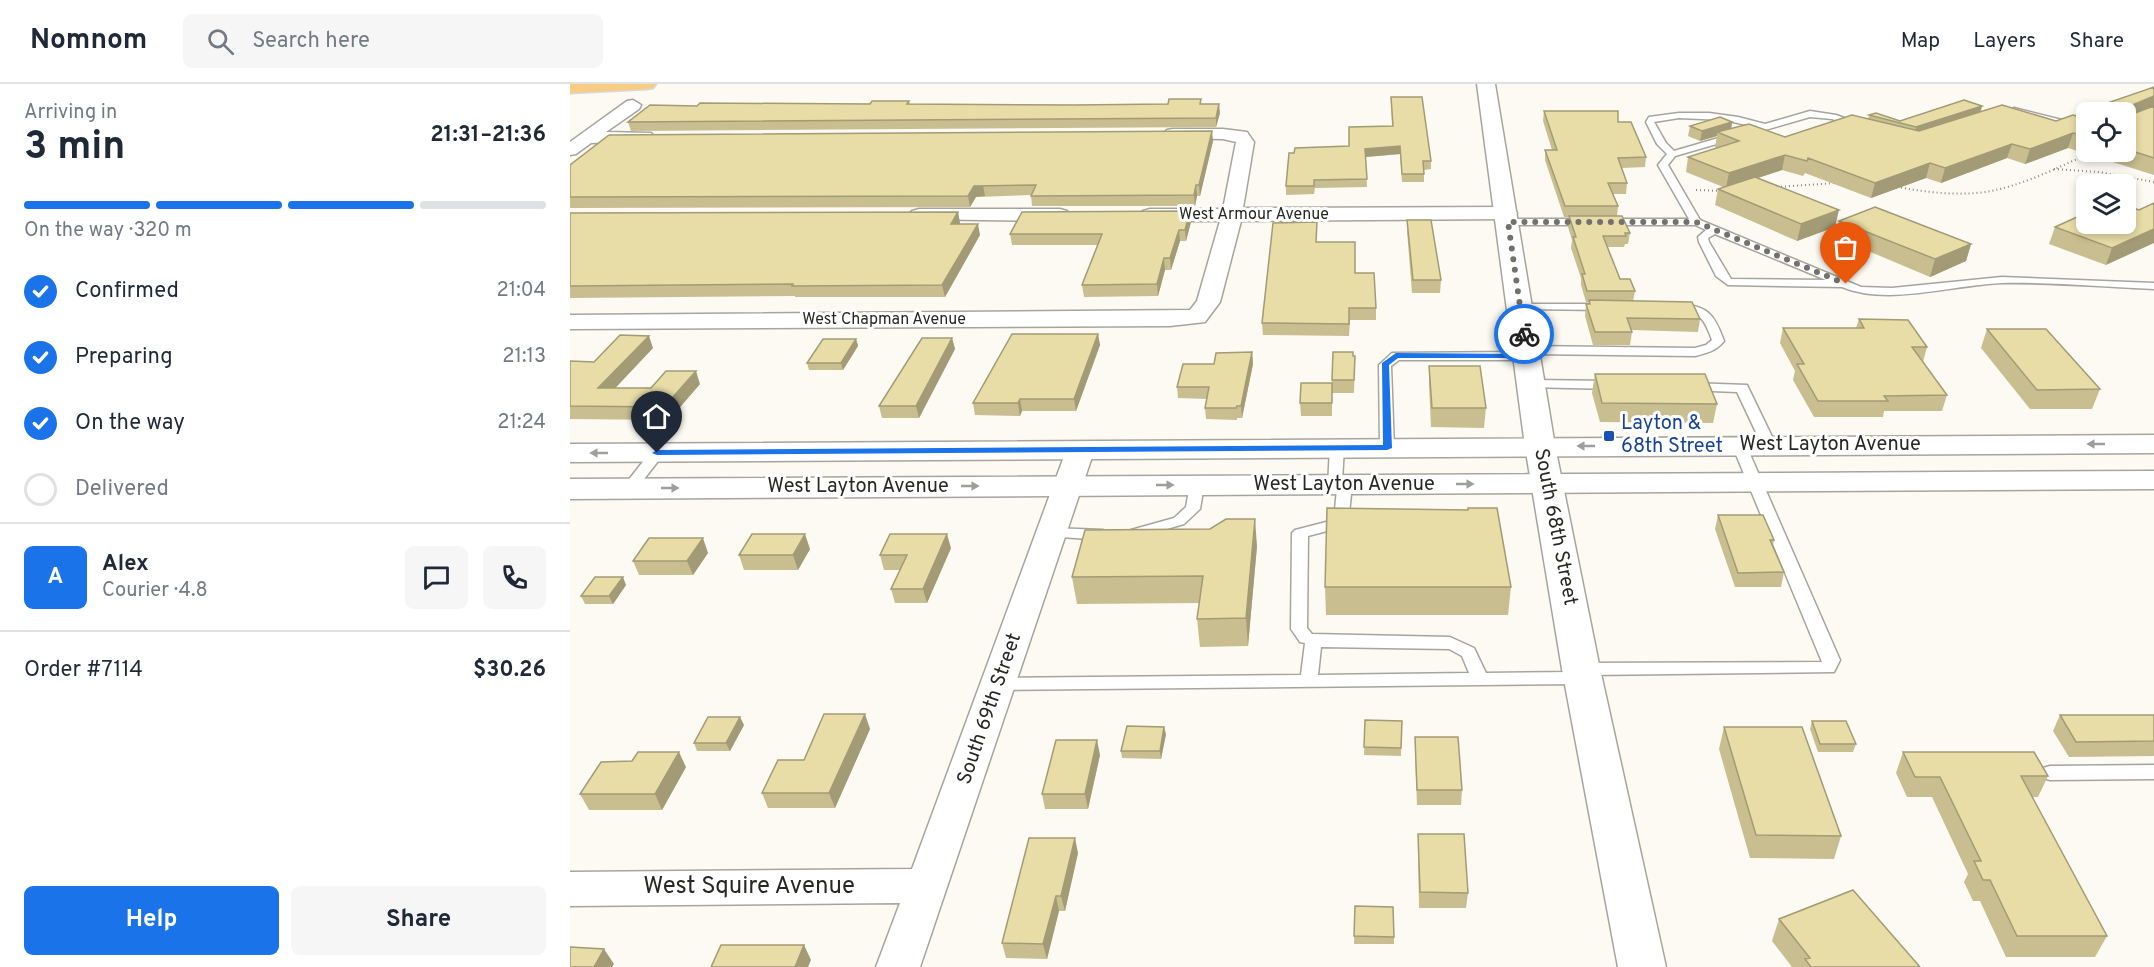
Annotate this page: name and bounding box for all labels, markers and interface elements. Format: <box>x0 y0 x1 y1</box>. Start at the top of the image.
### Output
search box <box>183 14 603 68</box>
text: Nomnom <box>30 23 147 59</box>
icon: search <box>204 25 237 58</box>
text: Search here <box>252 28 370 55</box>
text: Map <box>1901 28 1940 55</box>
text: Layers <box>1973 28 2036 55</box>
text: Share <box>2069 28 2124 55</box>
text: Arriving in <box>24 100 117 126</box>
map controls <box>2076 102 2136 234</box>
button: locate <box>2076 102 2136 162</box>
text: 21:31–21:36 <box>430 122 546 149</box>
text: 3 min <box>24 124 125 173</box>
button: layers <box>2076 174 2136 234</box>
street label: West Armour Avenue <box>1179 205 1329 225</box>
text: On the way · 320 m <box>24 218 192 244</box>
pin <box>1820 222 1871 284</box>
icon: bag <box>1829 231 1862 264</box>
icon: check <box>24 275 57 308</box>
text: Confirmed <box>75 278 179 305</box>
text: 21:04 <box>497 278 546 304</box>
courier <box>1494 304 1554 364</box>
street label: West Chapman Avenue <box>802 310 966 330</box>
icon: bike <box>1508 318 1541 351</box>
icon: check <box>24 341 57 374</box>
text: Preparing <box>75 344 173 371</box>
text: 21:13 <box>502 344 546 370</box>
pin <box>631 391 682 453</box>
icon: home <box>640 400 673 433</box>
icon: check <box>24 407 57 440</box>
text: On the way <box>75 410 185 437</box>
text: 21:24 <box>497 410 546 436</box>
place label: Layton & 68th Street <box>1621 411 1723 460</box>
marker: Layton & 68th Street <box>1602 429 1616 443</box>
street label: West Layton Avenue <box>1739 432 1921 458</box>
one-way arrow <box>2086 439 2105 449</box>
one-way arrow <box>1576 441 1595 451</box>
street label: South 68th Street <box>1527 446 1583 608</box>
one-way arrow <box>590 448 609 458</box>
street label: West Layton Avenue <box>1253 472 1435 498</box>
street label: West Layton Avenue <box>767 474 949 500</box>
text: Delivered <box>75 476 169 503</box>
one-way arrow <box>1156 480 1175 490</box>
one-way arrow <box>1456 480 1475 489</box>
one-way arrow <box>961 481 980 491</box>
one-way arrow <box>661 483 680 493</box>
button: chat <box>405 546 468 609</box>
button: phone <box>483 546 546 609</box>
text: Alex <box>102 551 149 578</box>
text: A <box>48 564 63 591</box>
text: Courier · 4.8 <box>102 578 208 604</box>
street label: South 69th Street <box>952 630 1028 788</box>
text: Order #7114 <box>24 657 143 684</box>
text: $30.26 <box>473 657 546 684</box>
street label: West Squire Avenue <box>643 872 855 902</box>
button: Help <box>24 886 279 955</box>
button: Share <box>291 886 546 955</box>

